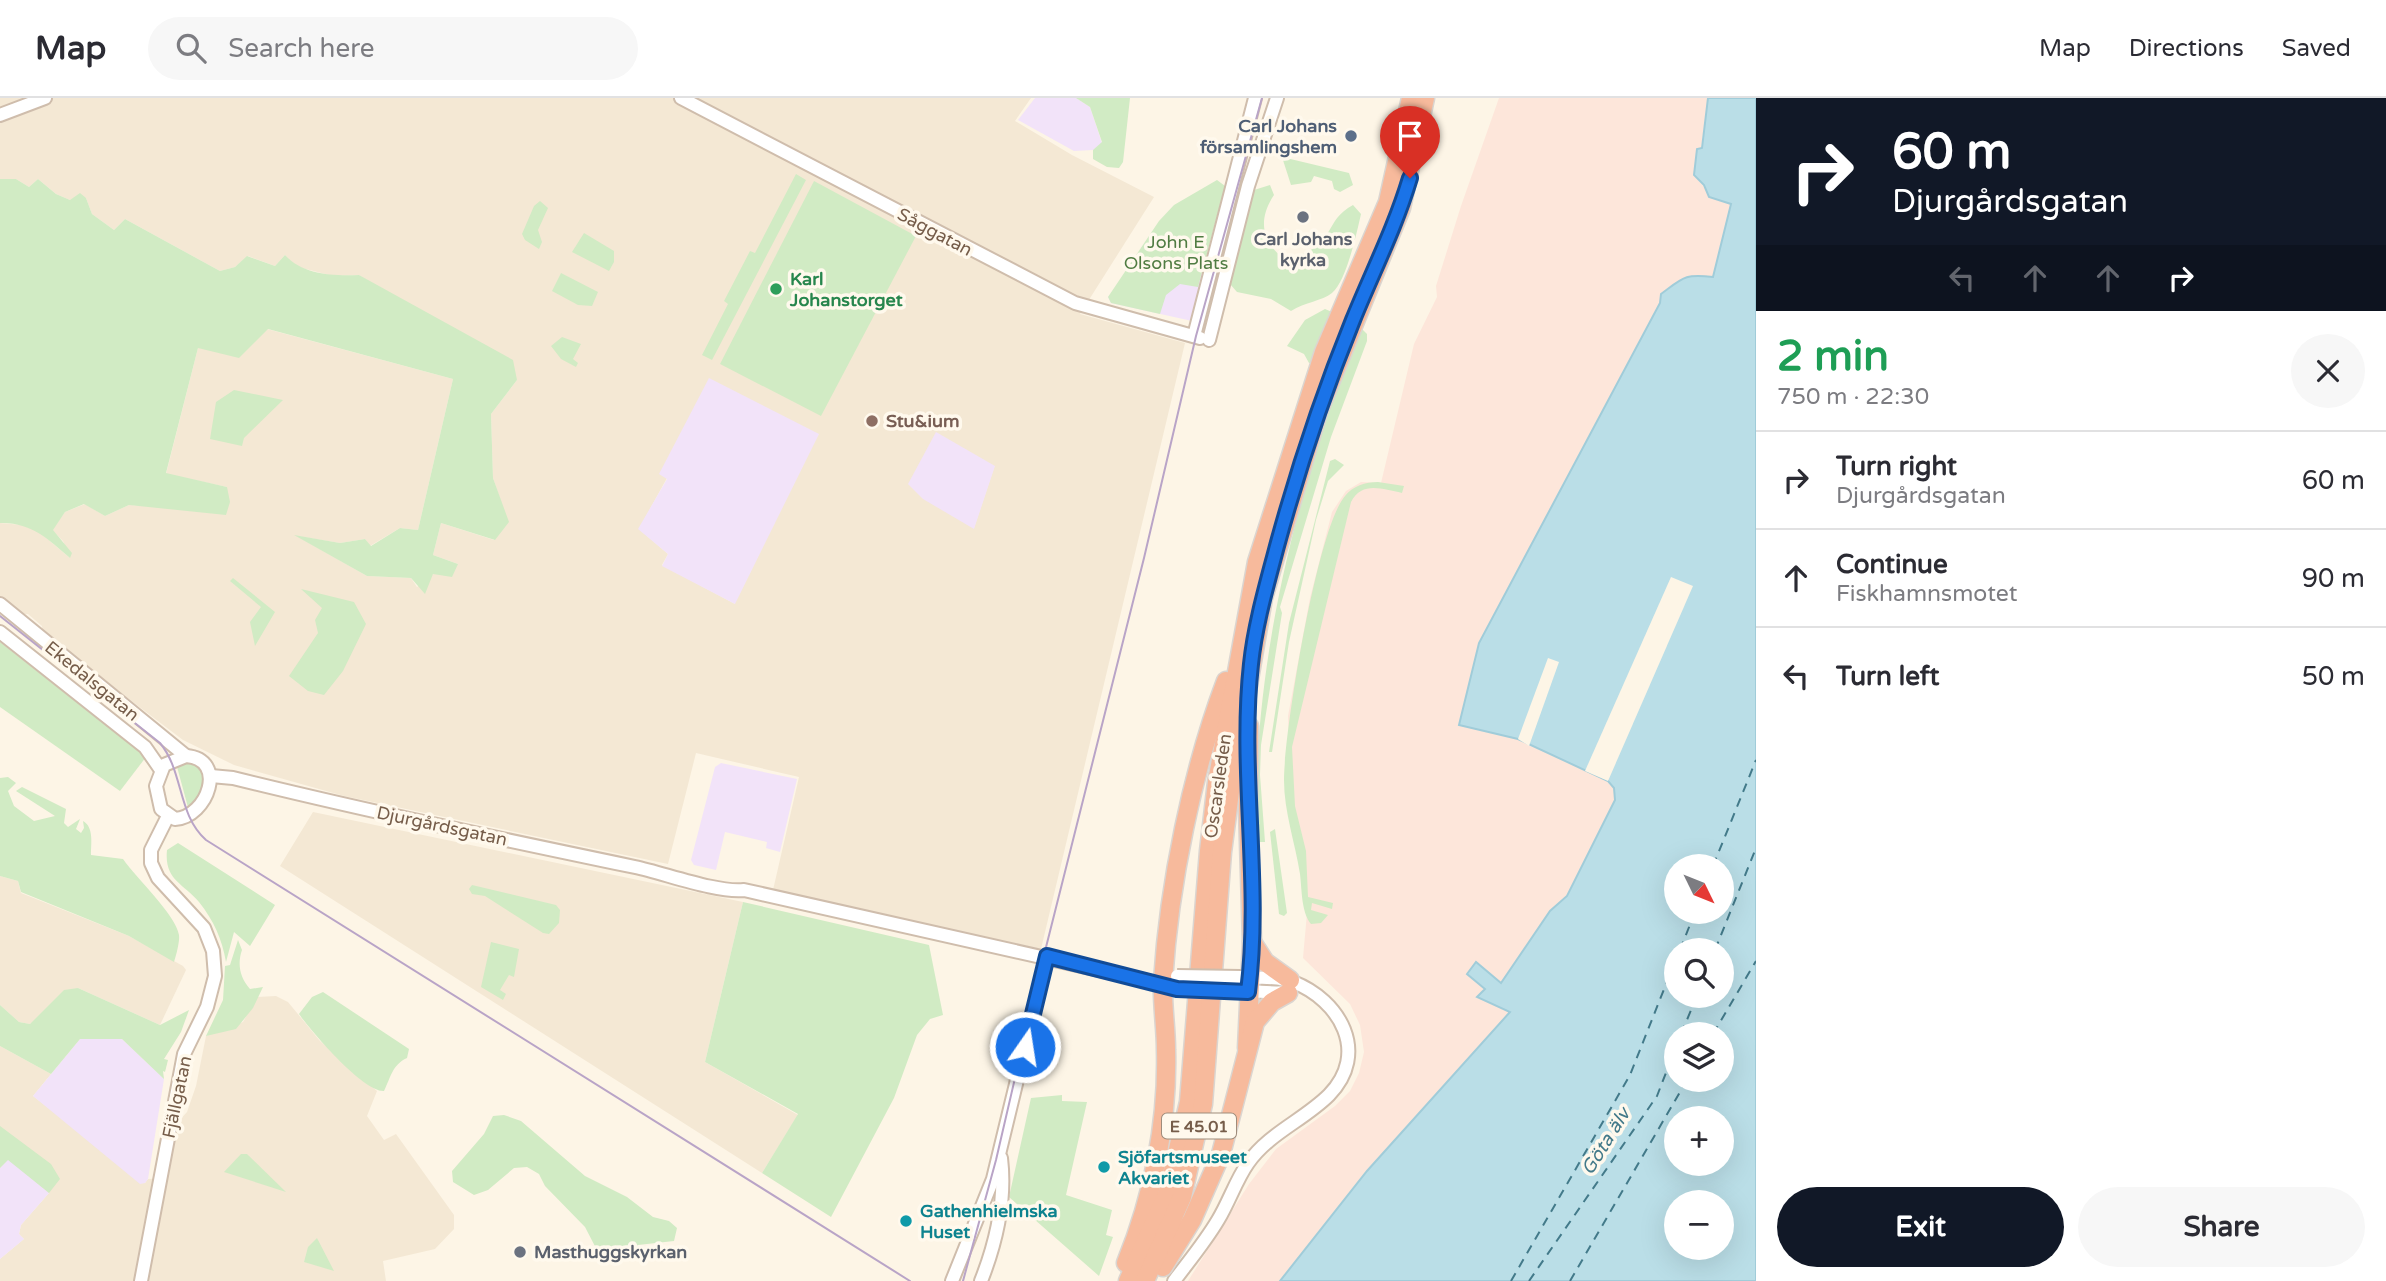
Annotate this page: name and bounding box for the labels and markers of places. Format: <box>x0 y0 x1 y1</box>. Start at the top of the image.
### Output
pin <box>1380 106 1440 178</box>
place label: Carl Johans församlingshem <box>1200 115 1337 158</box>
marker: Carl Johans församlingshem <box>1343 128 1359 144</box>
marker: Carl Johans kyrka <box>1295 209 1311 225</box>
place label: Carl Johans kyrka <box>1254 228 1353 271</box>
place label: Karl Johanstorget <box>789 268 903 311</box>
marker: Karl Johanstorget <box>768 281 784 297</box>
place label: Stu&ium <box>886 410 960 432</box>
marker: Stu&ium <box>864 413 880 429</box>
place label: Sjöfartsmuseet Akvariet <box>1118 1146 1247 1189</box>
marker: Sjöfartsmuseet Akvariet <box>1096 1159 1112 1175</box>
place label: Gathenhielmska Huset <box>920 1200 1058 1243</box>
marker: Gathenhielmska Huset <box>898 1213 914 1229</box>
place label: Masthuggskyrkan <box>534 1241 687 1263</box>
marker: Masthuggskyrkan <box>512 1244 528 1260</box>

